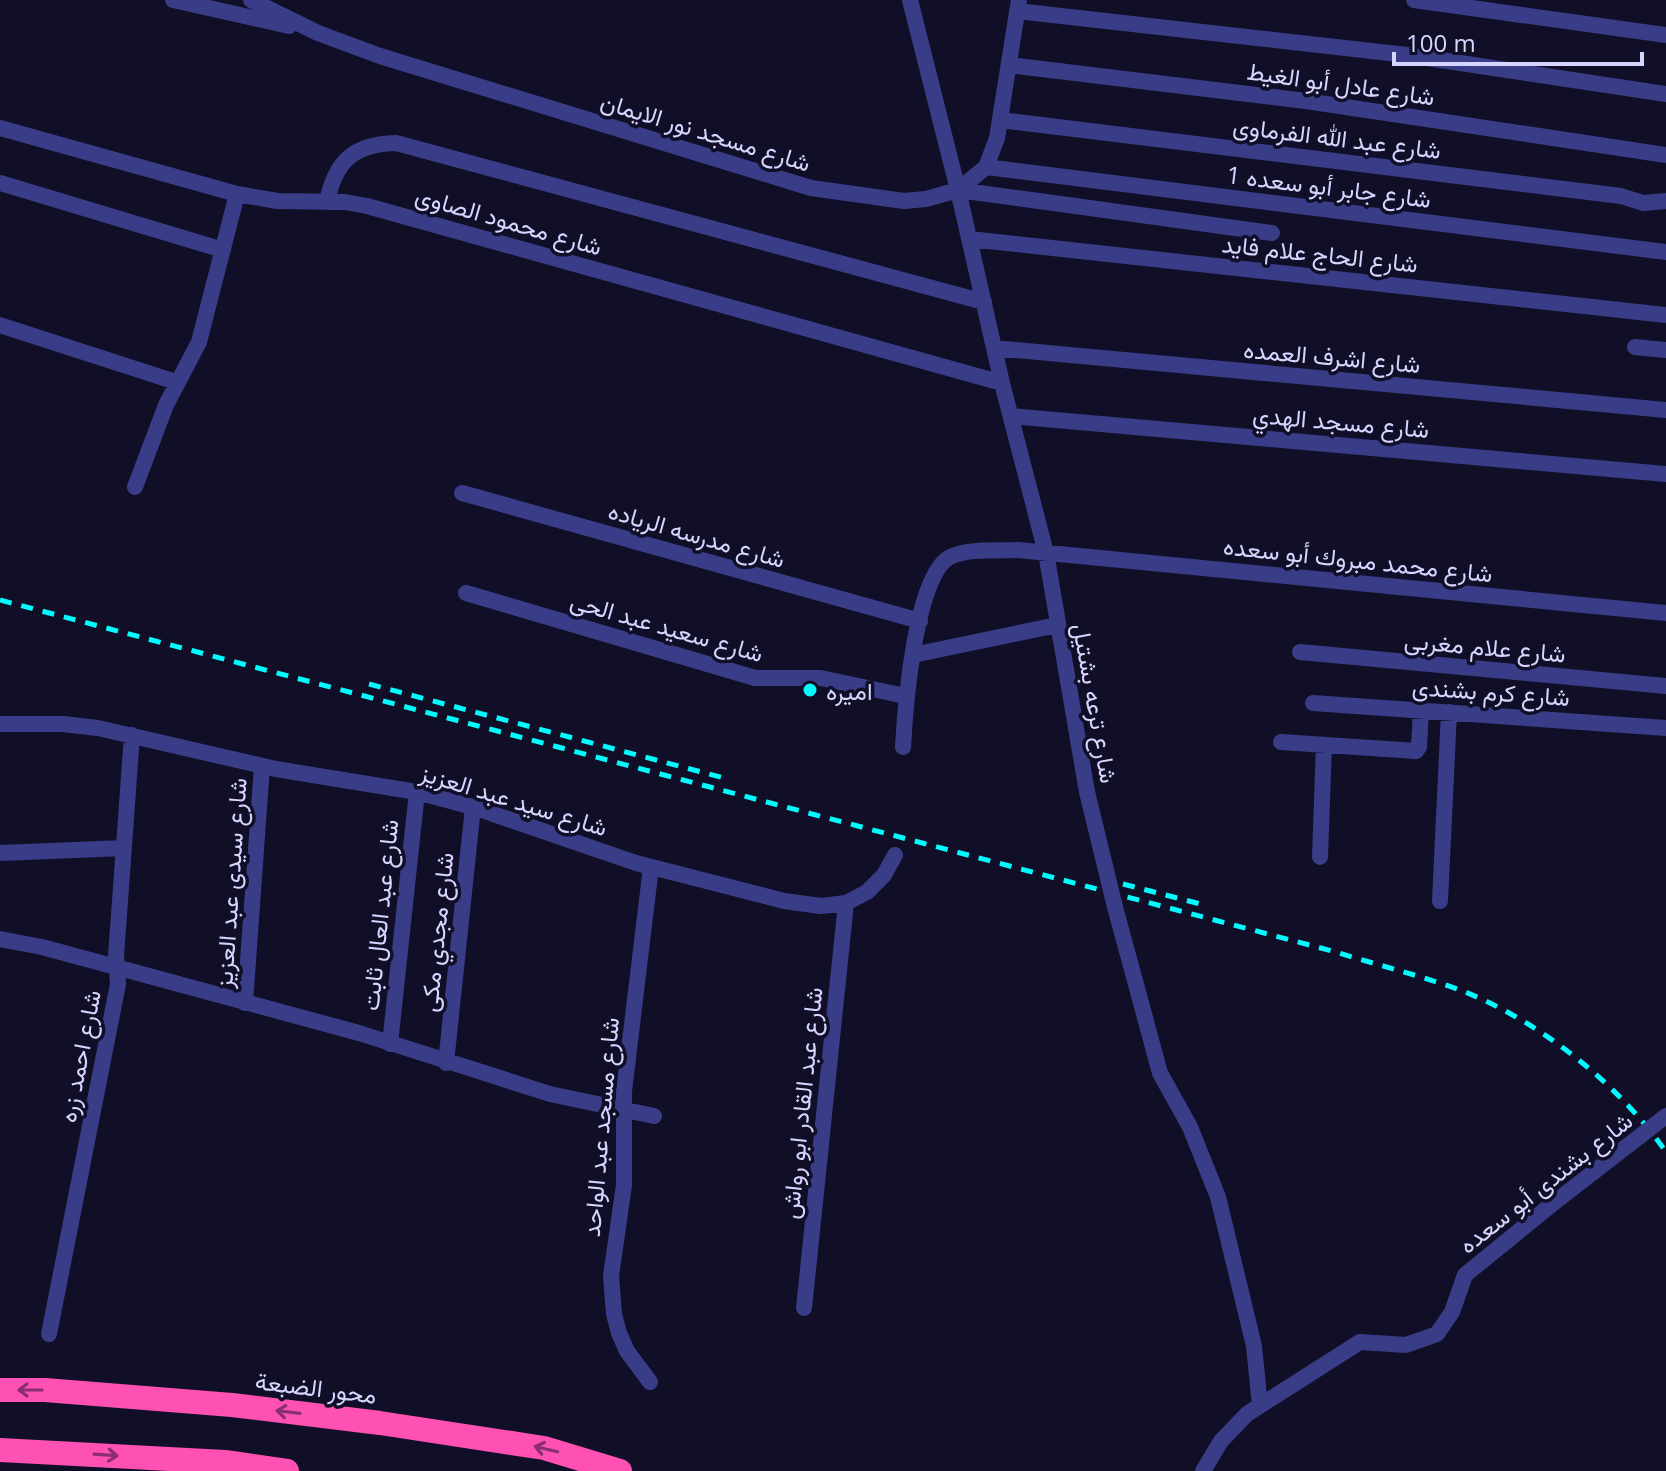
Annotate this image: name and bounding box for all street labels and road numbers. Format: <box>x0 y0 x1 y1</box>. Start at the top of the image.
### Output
street label: شارع عادل أبو الغيط <box>1245 53 1437 113</box>
street label: شارع مسجد نور الايمان <box>597 83 815 180</box>
street label: شارع عبد الله الفرماوى <box>1231 108 1443 167</box>
street label: شارع جابر أبو سعده 1 <box>1225 157 1433 216</box>
street label: شارع محمود الصاوى <box>412 178 606 263</box>
street label: شارع الحاج علام فايد <box>1220 226 1420 281</box>
street label: شارع اشرف العمده <box>1242 332 1422 381</box>
street label: شارع مسجد الهدي <box>1251 397 1431 449</box>
street label: شارع مدرسه الرياده <box>605 493 789 576</box>
street label: شارع محمد مبروك أبو سعده <box>1222 528 1494 591</box>
street label: شارع سعيد عبد الحى <box>566 583 767 670</box>
street label: شارع ترعه بشتيل <box>1065 620 1126 786</box>
street label: شارع علام مغربى <box>1403 622 1567 670</box>
street label: شارع كرم بشندى <box>1411 669 1571 714</box>
street label: شارع سيد عبد العزيز <box>415 755 612 844</box>
street label: شارع سيدى عبد العزيز <box>206 777 255 990</box>
street label: شارع عبد العال ثابت <box>353 818 406 1012</box>
street label: شارع مجدي مكى <box>411 851 465 1014</box>
street label: شارع عبد القادر ابو رواش <box>772 985 831 1221</box>
street label: شارع احمد زره <box>50 987 109 1125</box>
street label: شارع مسجد عبد الواحد <box>574 1016 627 1238</box>
street label: شارع بشندى أبو سعده <box>1451 1104 1639 1261</box>
street label: محور الضبعة <box>253 1363 379 1411</box>

